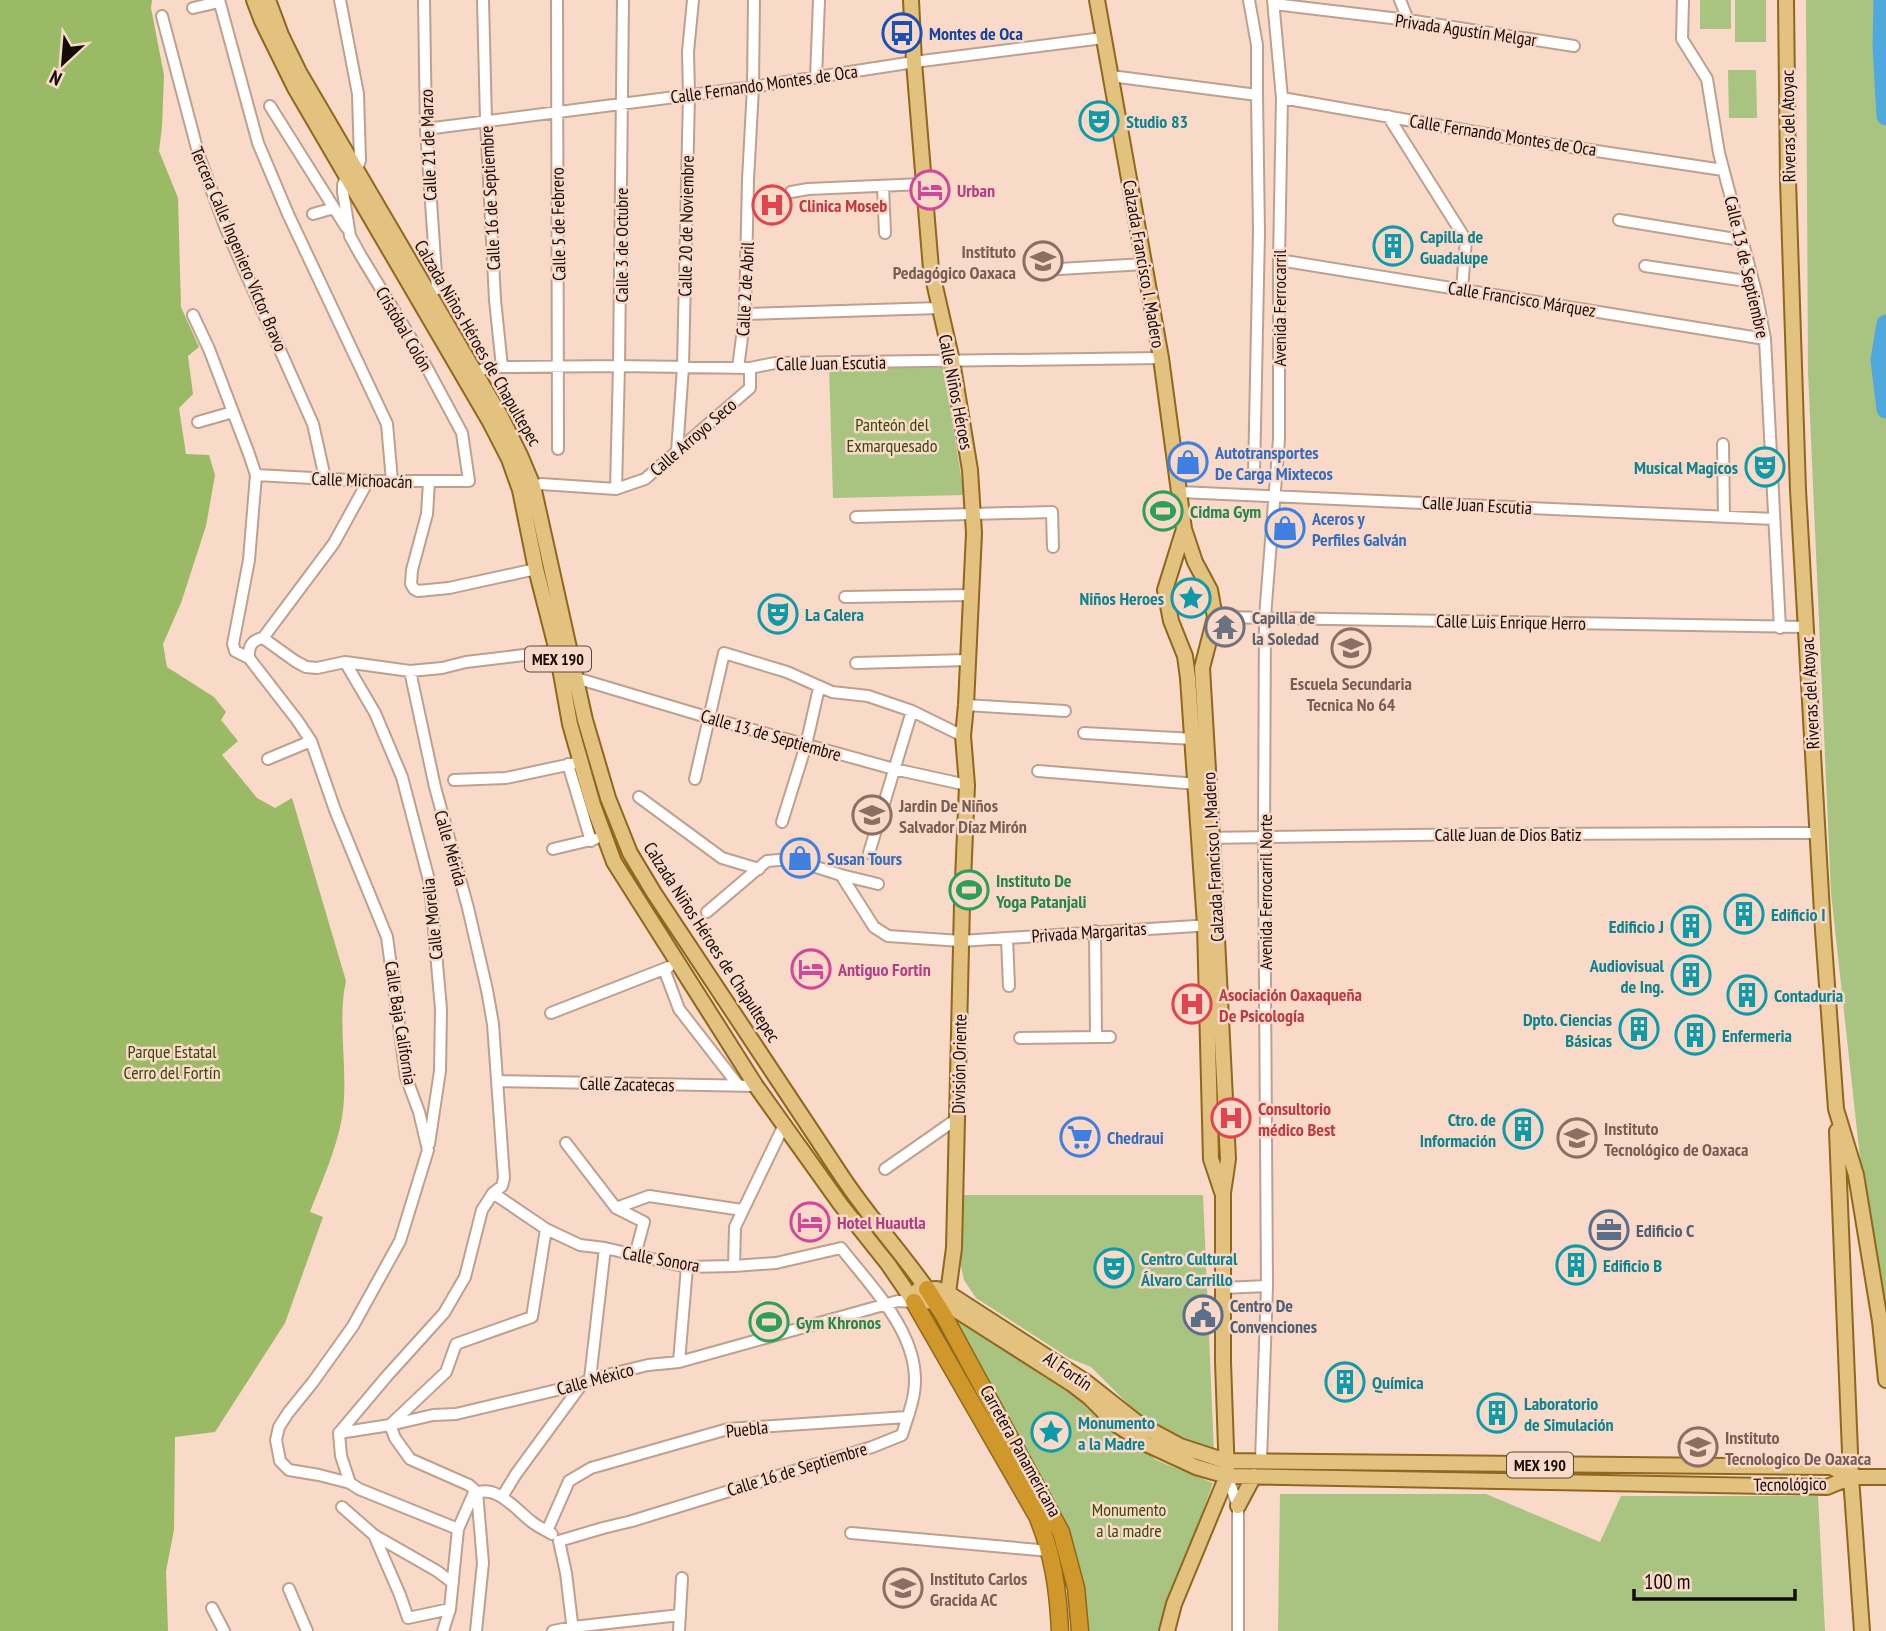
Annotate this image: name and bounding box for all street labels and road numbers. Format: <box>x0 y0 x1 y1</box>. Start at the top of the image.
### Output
street label: Privada Agustín Melgar <box>1394 9 1538 51</box>
street label: Calle Fernando Montes de Oca <box>669 59 859 109</box>
street label: Riveras del Atoyac <box>1776 69 1800 183</box>
street label: Calle 21 de Marzo <box>415 89 441 201</box>
street label: Calle Fernando Montes de Oca <box>1408 109 1598 161</box>
street label: Calle 16 de Septiembre <box>475 125 505 271</box>
street label: Tercera Calle Ingeniero Víctor Bravo <box>185 143 293 355</box>
street label: Calle 20 de Noviembre <box>673 155 699 297</box>
street label: Calle 5 de Febrero <box>546 167 570 281</box>
street label: Calzada Francisco I. Madero <box>1118 178 1170 350</box>
street label: Calle 3 de Octubre <box>610 187 633 303</box>
street label: Calle 13 de Septiembre <box>1719 194 1775 340</box>
street label: Calzada Niños Héroes de Chapultepec <box>409 236 547 451</box>
street label: Calle 2 de Abril <box>731 240 759 337</box>
street label: Avenida Ferrocarril <box>1268 249 1291 367</box>
street label: Calle Francisco Márquez <box>1446 276 1598 322</box>
street label: Cristóbal Colón <box>371 283 437 375</box>
street label: Calle Niños Héroes <box>934 332 978 452</box>
street label: Calle Juan Escutia <box>776 351 886 375</box>
street label: Calle Arroyo Seco <box>645 393 741 481</box>
street label: Calle Michoacán <box>311 467 413 493</box>
street label: Calle Juan Escutia <box>1421 491 1533 519</box>
street label: Calle Luis Enrique Herro <box>1436 609 1586 635</box>
street label: Riveras del Atoyac <box>1796 635 1824 750</box>
road number: MEX 190 <box>525 646 591 672</box>
street label: Calle 13 de Septiembre <box>698 704 844 766</box>
street label: Calzada Francisco I. Madero <box>1197 771 1229 943</box>
street label: Calle Mérida <box>429 808 473 888</box>
street label: Avenida Ferrocarril Norte <box>1254 814 1277 970</box>
street label: Calle Juan de Dios Batiz <box>1434 823 1582 846</box>
street label: Calzada Niños Héroes de Chapultepec <box>639 838 786 1047</box>
street label: Calle Morelia <box>416 877 448 961</box>
street label: Privada Margaritas <box>1031 917 1147 947</box>
street label: Calle Baja California <box>380 960 422 1086</box>
street label: División Oriente <box>947 1014 971 1114</box>
street label: Calle Zacatecas <box>579 1072 675 1096</box>
street label: Calle Sonora <box>621 1241 701 1277</box>
street label: Al Fortín <box>1039 1346 1097 1396</box>
street label: Calle México <box>554 1358 636 1400</box>
street label: Carretera Panamericana <box>975 1381 1067 1521</box>
street label: Puebla <box>725 1415 769 1443</box>
street label: Calle 16 de Septiembre <box>724 1437 870 1501</box>
road number: MEX 190 <box>1507 1452 1573 1478</box>
street label: Tecnológico <box>1753 1472 1827 1496</box>

